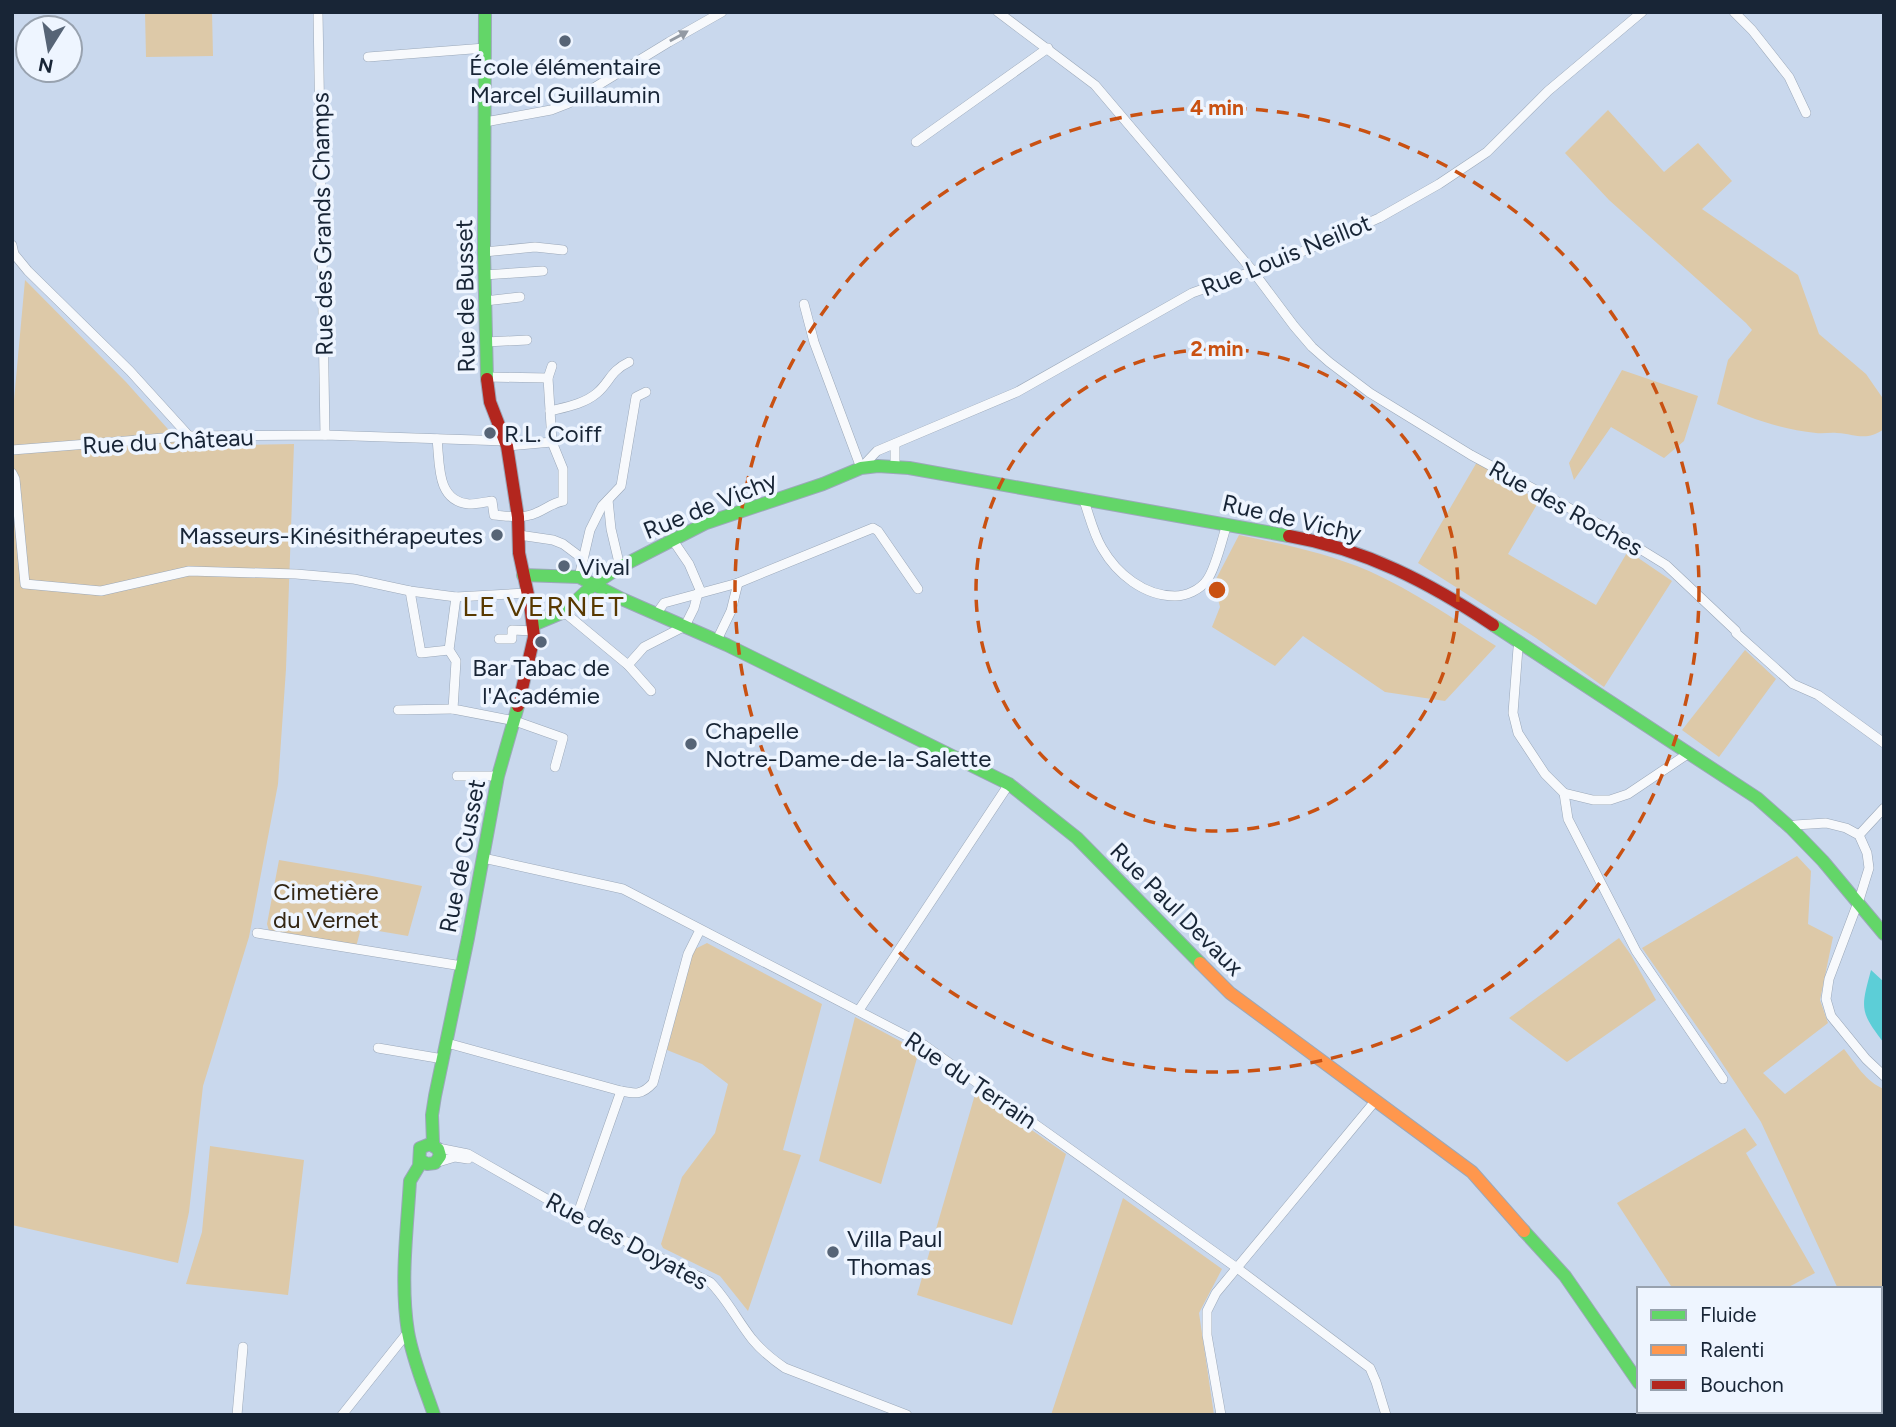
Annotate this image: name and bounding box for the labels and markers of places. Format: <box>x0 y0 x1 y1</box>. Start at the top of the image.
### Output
marker: École élémentaire Marcel Guillaumin <box>557 33 573 49</box>
place label: École élémentaire Marcel Guillaumin <box>469 52 661 109</box>
place label: R.L. Coiff <box>504 419 602 448</box>
marker: R.L. Coiff <box>482 425 498 441</box>
place label: Masseurs-Kinésithérapeutes <box>179 521 483 550</box>
marker: Masseurs-Kinésithérapeutes <box>489 527 505 543</box>
place label: Vival <box>578 552 630 581</box>
marker: Vival <box>556 558 572 574</box>
centre of rings <box>1205 578 1229 602</box>
marker: Bar Tabac de l'Académie <box>533 634 549 650</box>
place label: Bar Tabac de l'Académie <box>472 653 610 710</box>
place label: Chapelle Notre-Dame-de-la-Salette <box>705 716 991 773</box>
marker: Chapelle Notre-Dame-de-la-Salette <box>683 736 699 752</box>
place label: Villa Paul Thomas <box>847 1224 943 1281</box>
marker: Villa Paul Thomas <box>825 1244 841 1260</box>

